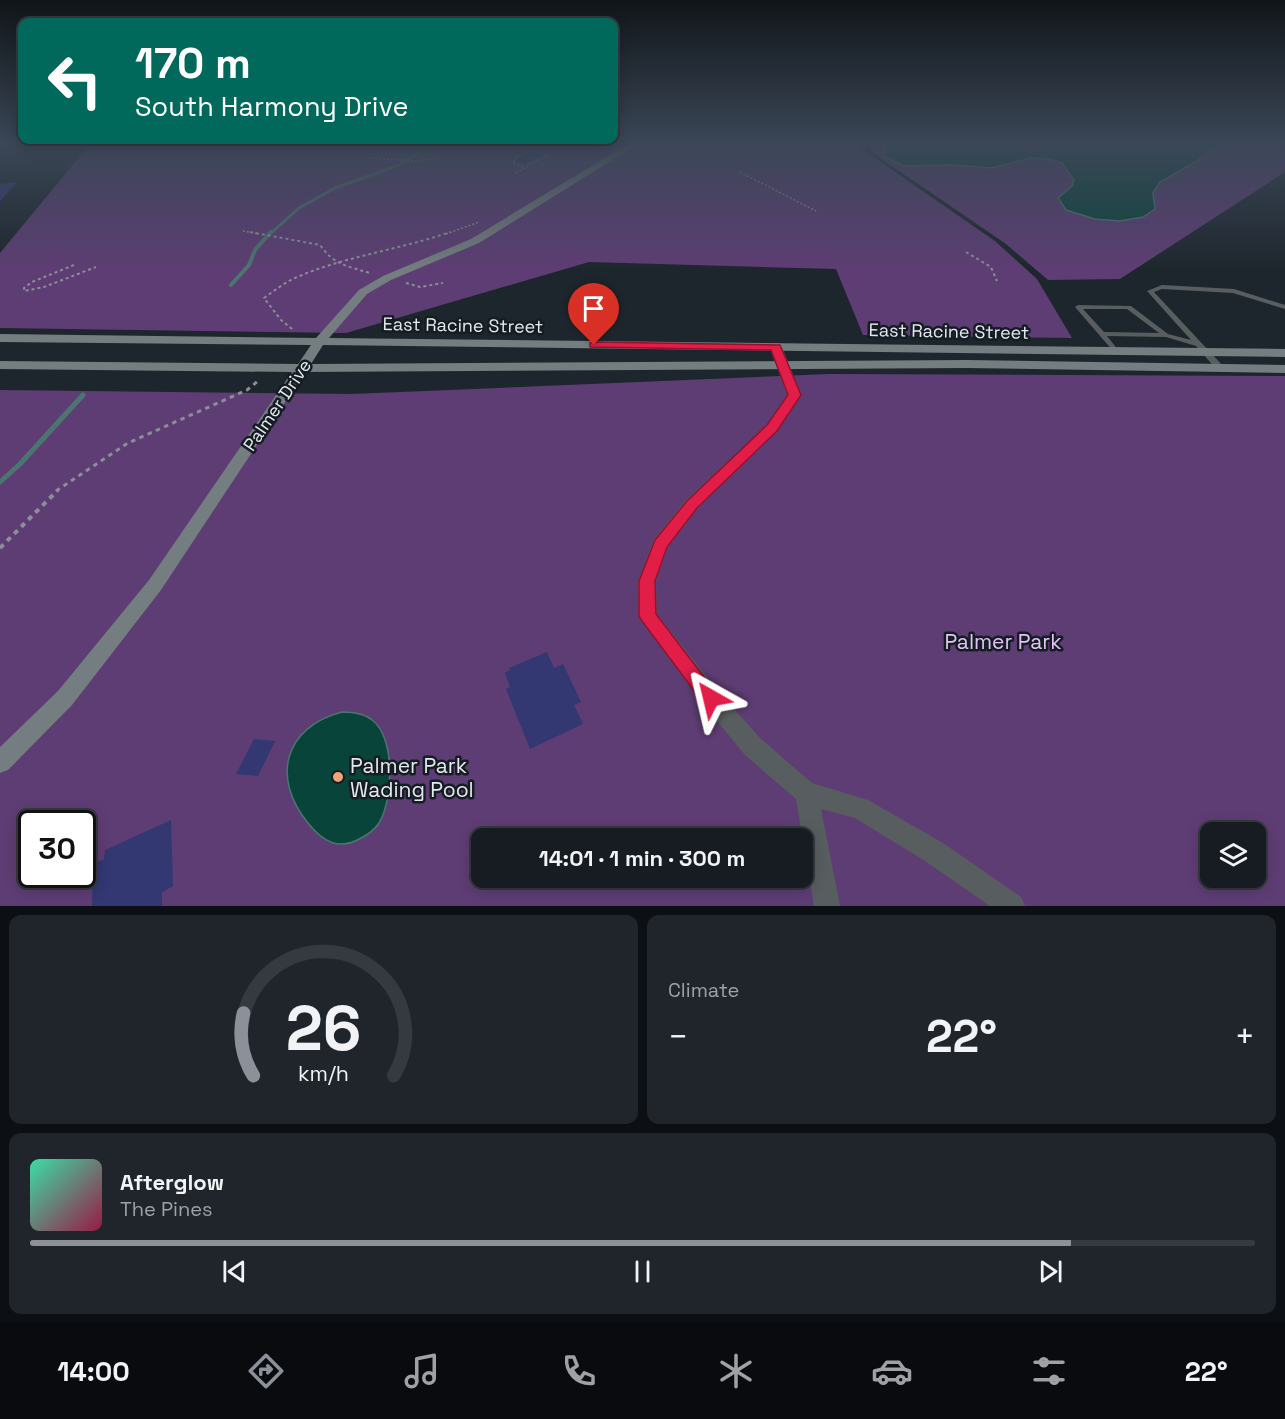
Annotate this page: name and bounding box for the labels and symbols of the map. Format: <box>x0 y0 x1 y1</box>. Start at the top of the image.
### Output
pin <box>568 283 619 345</box>
street label: East Racine Street <box>383 312 543 338</box>
street label: East Racine Street <box>869 318 1029 344</box>
street label: Palmer Drive <box>238 355 316 455</box>
park label: Palmer Park <box>944 628 1062 655</box>
position arrow <box>679 666 743 730</box>
place label: Palmer Park Wading Pool <box>350 752 474 803</box>
marker: Palmer Park Wading Pool <box>331 770 345 784</box>
speed limit sign: 30 <box>18 810 96 888</box>

